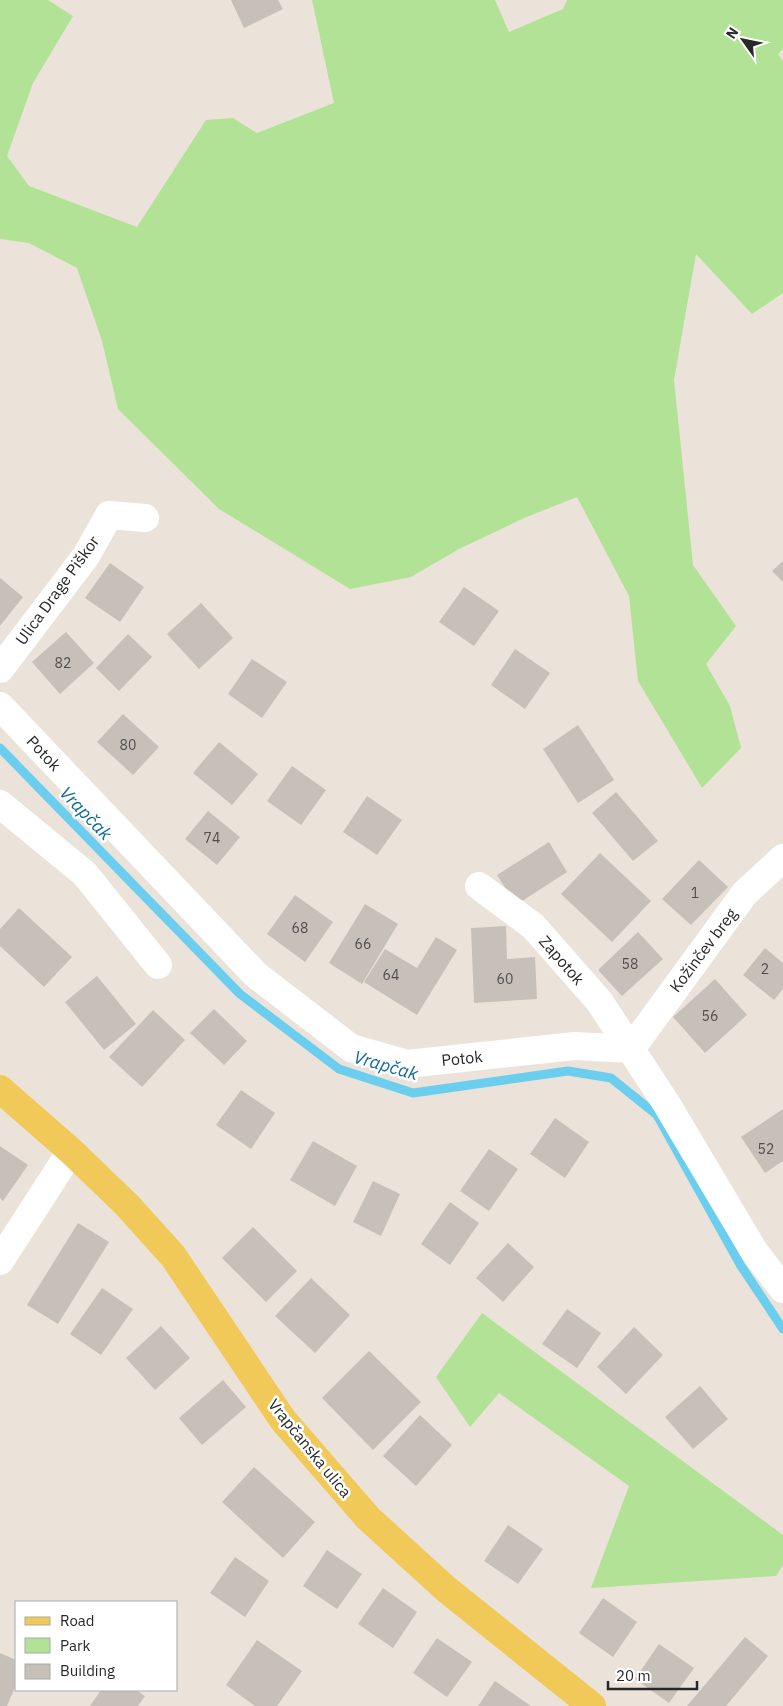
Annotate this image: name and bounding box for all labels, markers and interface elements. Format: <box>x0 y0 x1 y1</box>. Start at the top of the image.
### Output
north arrow <box>718 15 768 65</box>
text: N <box>722 24 742 42</box>
street label: Ulica Drage Piškor <box>11 531 103 648</box>
house number: 82 <box>55 654 71 672</box>
street label: Potok <box>23 731 66 775</box>
house number: 80 <box>120 736 136 754</box>
water label: Vrapčak <box>55 781 118 845</box>
house number: 74 <box>204 829 220 847</box>
house number: 1 <box>691 884 699 902</box>
street label: Kožinčev breg <box>665 904 741 996</box>
house number: 68 <box>292 919 308 937</box>
street label: Zapotok <box>535 931 589 989</box>
house number: 66 <box>355 935 371 953</box>
house number: 58 <box>622 955 638 973</box>
house number: 2 <box>761 960 769 978</box>
house number: 64 <box>383 966 399 984</box>
house number: 60 <box>497 970 513 988</box>
house number: 56 <box>702 1007 718 1025</box>
water label: Vrapčak <box>351 1045 422 1085</box>
street label: Potok <box>440 1046 484 1070</box>
house number: 52 <box>758 1140 774 1158</box>
street label: Vrapčanska ulica <box>264 1395 356 1502</box>
legend <box>15 1601 178 1691</box>
text: Road <box>60 1611 95 1630</box>
text: Park <box>60 1636 90 1655</box>
scale bar <box>608 1658 697 1690</box>
text: Building <box>60 1661 115 1680</box>
text: 20 m <box>616 1666 651 1685</box>

